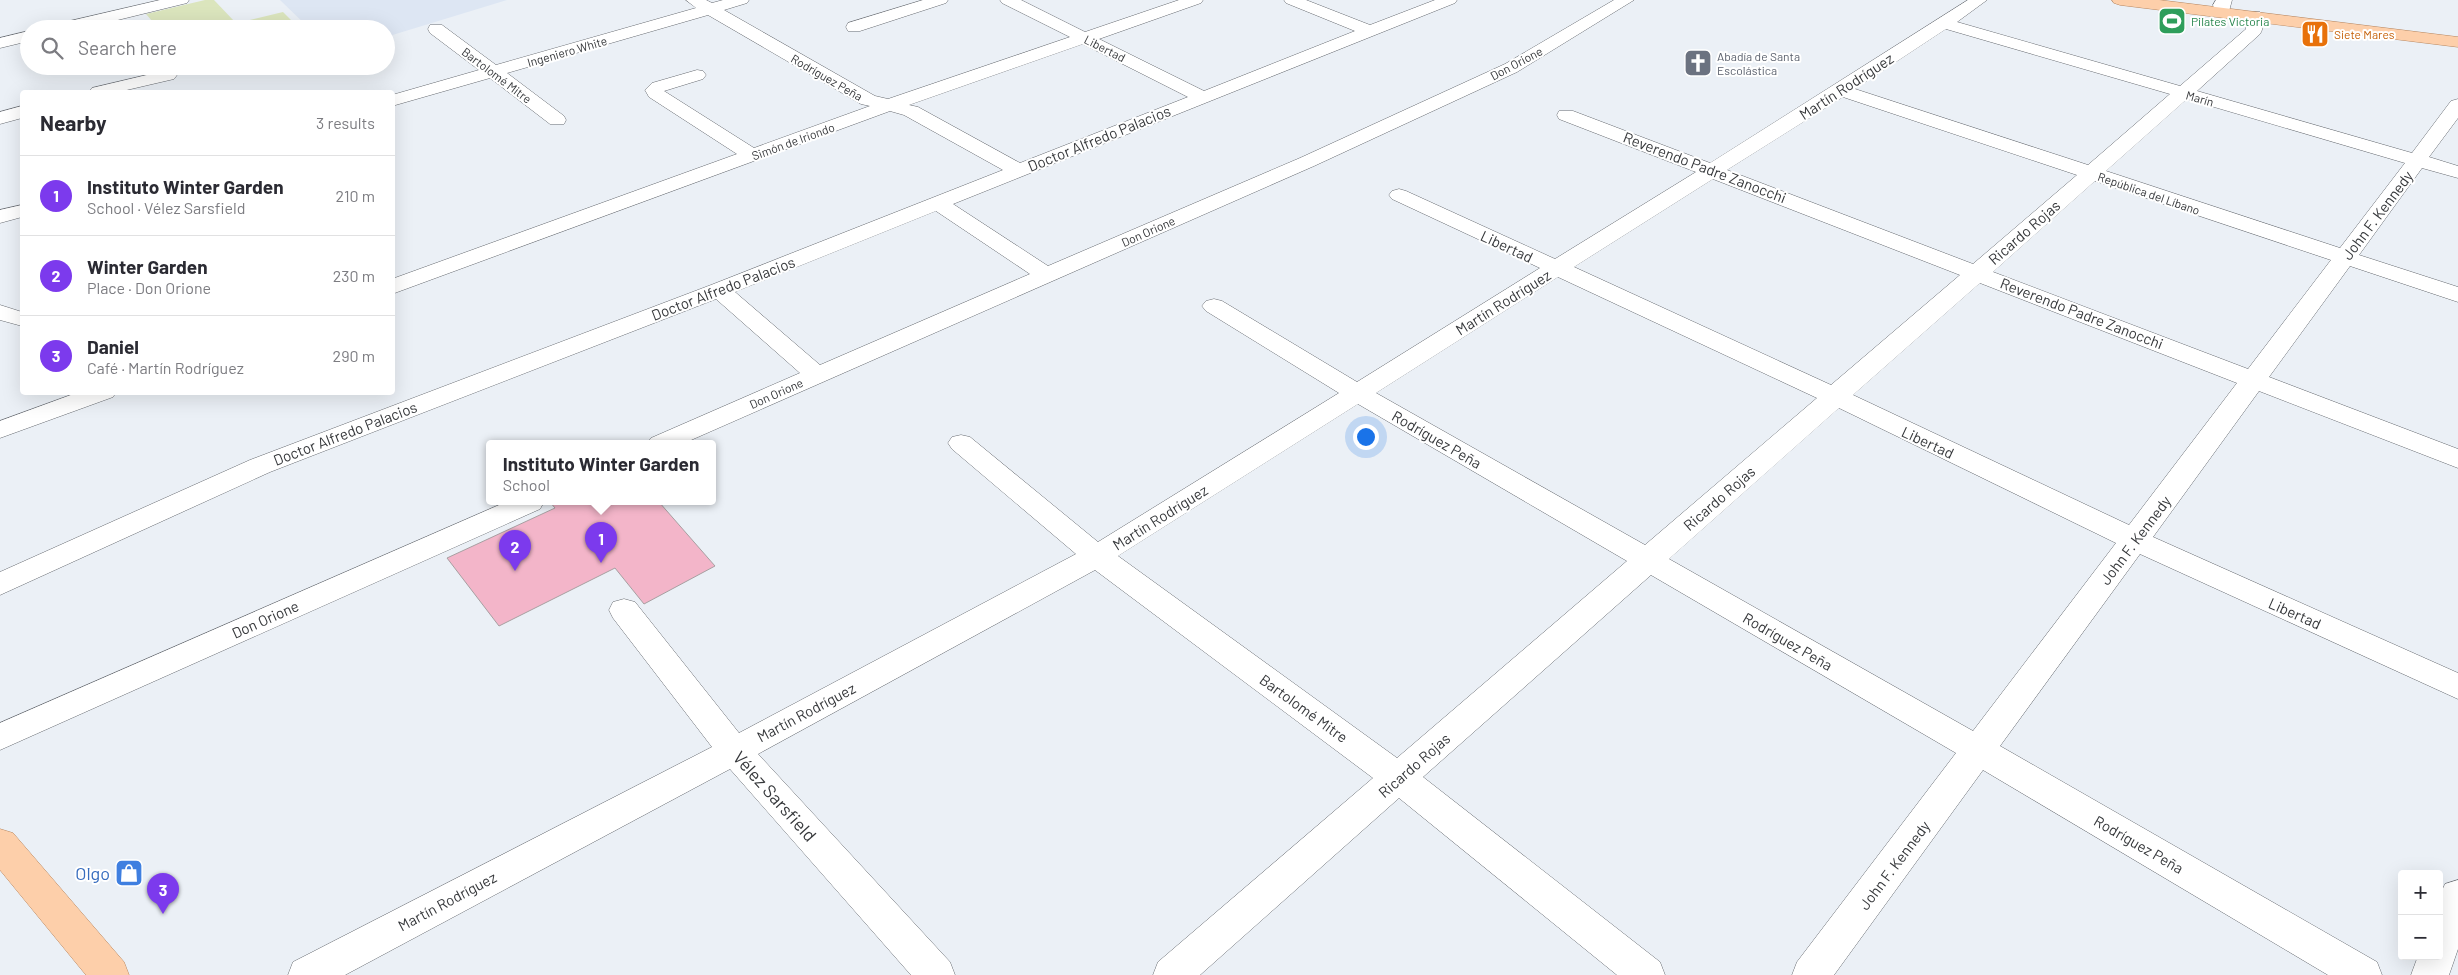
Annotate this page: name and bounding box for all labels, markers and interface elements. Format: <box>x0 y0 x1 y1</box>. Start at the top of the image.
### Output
sports icon: Pilates Victoria <box>2157 6 2187 36</box>
place label: Pilates Victoria <box>2191 14 2269 28</box>
restaurant icon: Siete Mares <box>2300 19 2330 49</box>
search box <box>20 20 395 75</box>
place label: Siete Mares <box>2334 27 2395 41</box>
street label: Libertad <box>1082 32 1128 64</box>
street label: Ingeniero White <box>526 33 608 69</box>
icon: search <box>38 34 66 62</box>
text: Search here <box>78 36 177 59</box>
street label: Don Orione <box>1488 43 1544 83</box>
street label: Bartolomé Mitre <box>459 44 535 106</box>
church icon: Abadía de Santa Escolástica <box>1683 48 1713 78</box>
place label: Abadía de Santa Escolástica <box>1717 49 1800 77</box>
street label: Martín Rodríguez <box>1796 49 1897 123</box>
street label: Rodríguez Peña <box>789 51 865 103</box>
street label: Marín <box>2185 87 2215 109</box>
street label: Doctor Alfredo Palacios <box>1025 101 1173 175</box>
text: Nearby <box>40 110 106 135</box>
text: 3 results <box>316 113 375 132</box>
street label: Simón de Iriondo <box>750 120 836 162</box>
street label: Reverendo Padre Zanocchi <box>1621 128 1789 206</box>
street label: John F. Kennedy <box>2338 167 2416 263</box>
street label: República del Líbano <box>2096 169 2202 217</box>
text: Instituto Winter Garden <box>87 175 284 198</box>
text: 1 <box>53 186 59 205</box>
text: 210 m <box>336 186 375 205</box>
street label: Ricardo Rojas <box>1984 196 2064 268</box>
text: School · Vélez Sarsfield <box>87 198 245 217</box>
street label: Don Orione <box>1119 213 1177 249</box>
street label: Libertad <box>1478 226 1536 266</box>
street label: Doctor Alfredo Palacios <box>649 252 797 324</box>
text: Winter Garden <box>87 255 208 278</box>
street label: Martín Rodríguez <box>1452 265 1554 338</box>
text: 2 <box>52 266 60 285</box>
text: 230 m <box>333 266 375 285</box>
street label: Reverendo Padre Zanocchi <box>1998 274 2166 352</box>
text: Place · Don Orione <box>87 278 211 297</box>
text: Daniel <box>87 335 139 358</box>
text: 3 <box>52 346 60 365</box>
text: 290 m <box>333 346 375 365</box>
text: Café · Martín Rodríguez <box>87 358 244 377</box>
street label: Don Orione <box>747 375 805 411</box>
street label: Doctor Alfredo Palacios <box>271 397 419 469</box>
street label: Rodríguez Peña <box>1389 406 1485 472</box>
street label: Libertad <box>1899 422 1957 462</box>
your location <box>1353 424 1379 450</box>
popup <box>486 440 716 505</box>
text: Instituto Winter Garden <box>503 452 699 475</box>
street label: Ricardo Rojas <box>1679 462 1759 534</box>
text: School <box>503 475 550 494</box>
street label: Martín Rodríguez <box>1109 480 1211 553</box>
street label: John F. Kennedy <box>2096 492 2174 588</box>
pin: 1 <box>585 522 617 563</box>
pin: 2 <box>499 530 531 571</box>
street label: Libertad <box>2266 594 2324 632</box>
street label: Don Orione <box>229 596 301 642</box>
street label: Rodríguez Peña <box>1740 608 1836 674</box>
street label: Bartolomé Mitre <box>1256 670 1352 746</box>
street label: Martín Rodríguez <box>754 678 858 745</box>
street label: Ricardo Rojas <box>1374 729 1454 801</box>
street label: Vélez Sarsfield <box>729 746 821 846</box>
street label: Rodríguez Peña <box>2091 811 2187 877</box>
street label: John F. Kennedy <box>1855 817 1933 913</box>
shop icon: Olgo <box>114 858 144 888</box>
place label: Olgo <box>75 862 110 884</box>
street label: Martín Rodríguez <box>395 867 499 934</box>
map controls <box>2398 870 2443 960</box>
button: + <box>2398 870 2443 915</box>
pin: 3 <box>147 873 179 914</box>
button: − <box>2398 915 2443 960</box>

